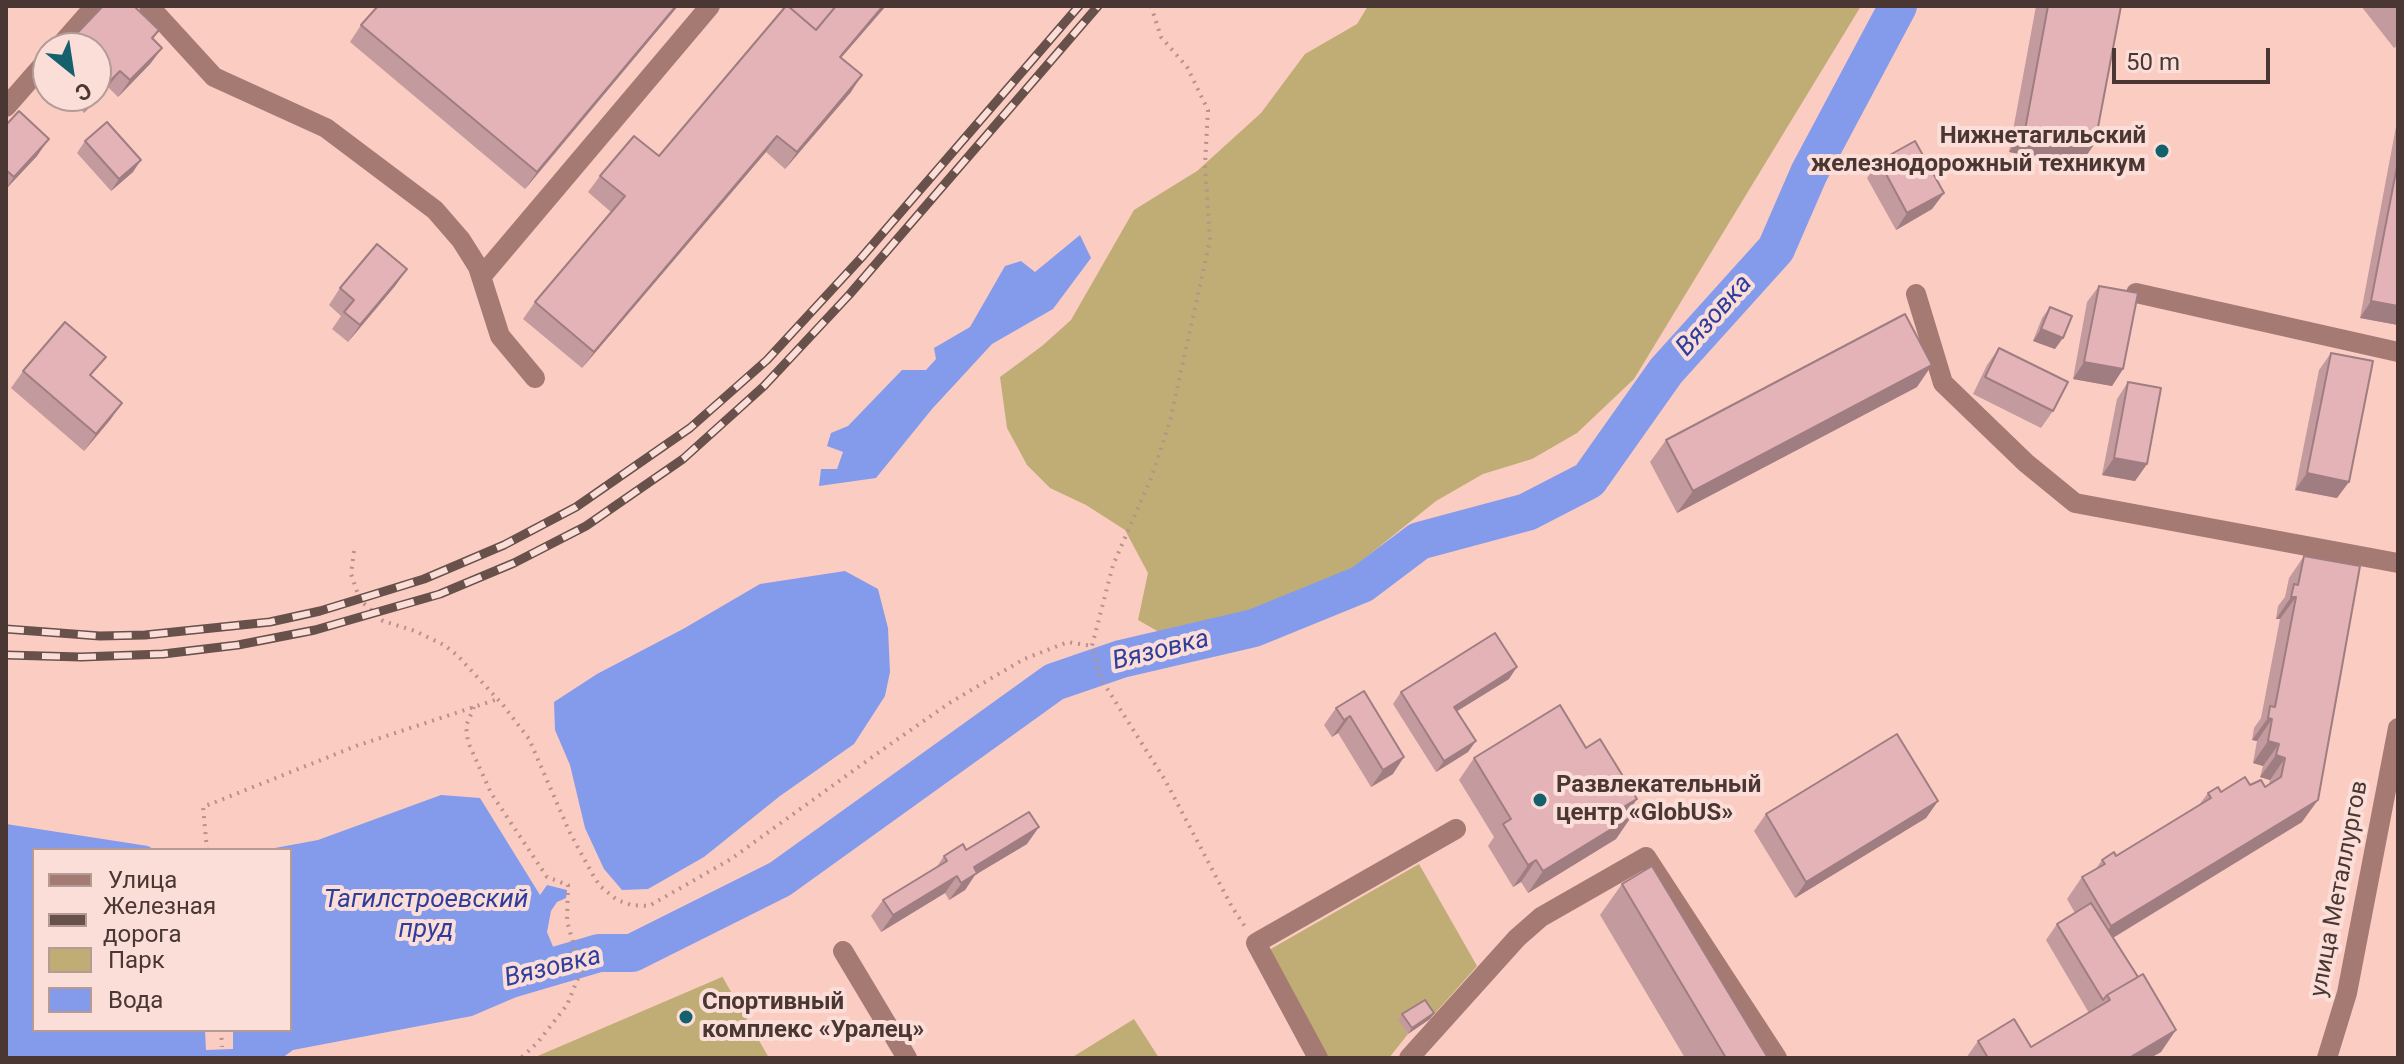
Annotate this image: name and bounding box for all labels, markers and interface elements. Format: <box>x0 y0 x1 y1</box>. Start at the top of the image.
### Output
north arrow <box>32 32 112 112</box>
scale bar <box>2116 32 2274 82</box>
text: 50 m <box>2126 48 2180 76</box>
text: С <box>71 77 96 106</box>
place label: Нижнетагильский железнодорожный техникум <box>1811 123 2146 179</box>
marker: Нижнетагильский железнодорожный техникум <box>2153 142 2171 160</box>
water label: Вязовка <box>1670 269 1760 363</box>
water label: Вязовка <box>1109 624 1213 678</box>
place label: Развлекательный центр «GlobUS» <box>1556 772 1761 828</box>
street label: улица Металлургов <box>2305 778 2375 1000</box>
marker: Развлекательный центр «GlobUS» <box>1531 791 1549 809</box>
legend <box>32 848 292 1032</box>
text: Улица <box>108 866 177 894</box>
water label: Тагилстроевский пруд <box>324 884 528 946</box>
text: Железная дорога <box>103 892 216 948</box>
water label: Вязовка <box>501 941 605 995</box>
text: Парк <box>108 946 165 974</box>
text: Вода <box>108 986 163 1014</box>
place label: Спортивный комплекс «Уралец» <box>702 989 924 1045</box>
marker: Спортивный комплекс «Уралец» <box>677 1008 695 1026</box>

